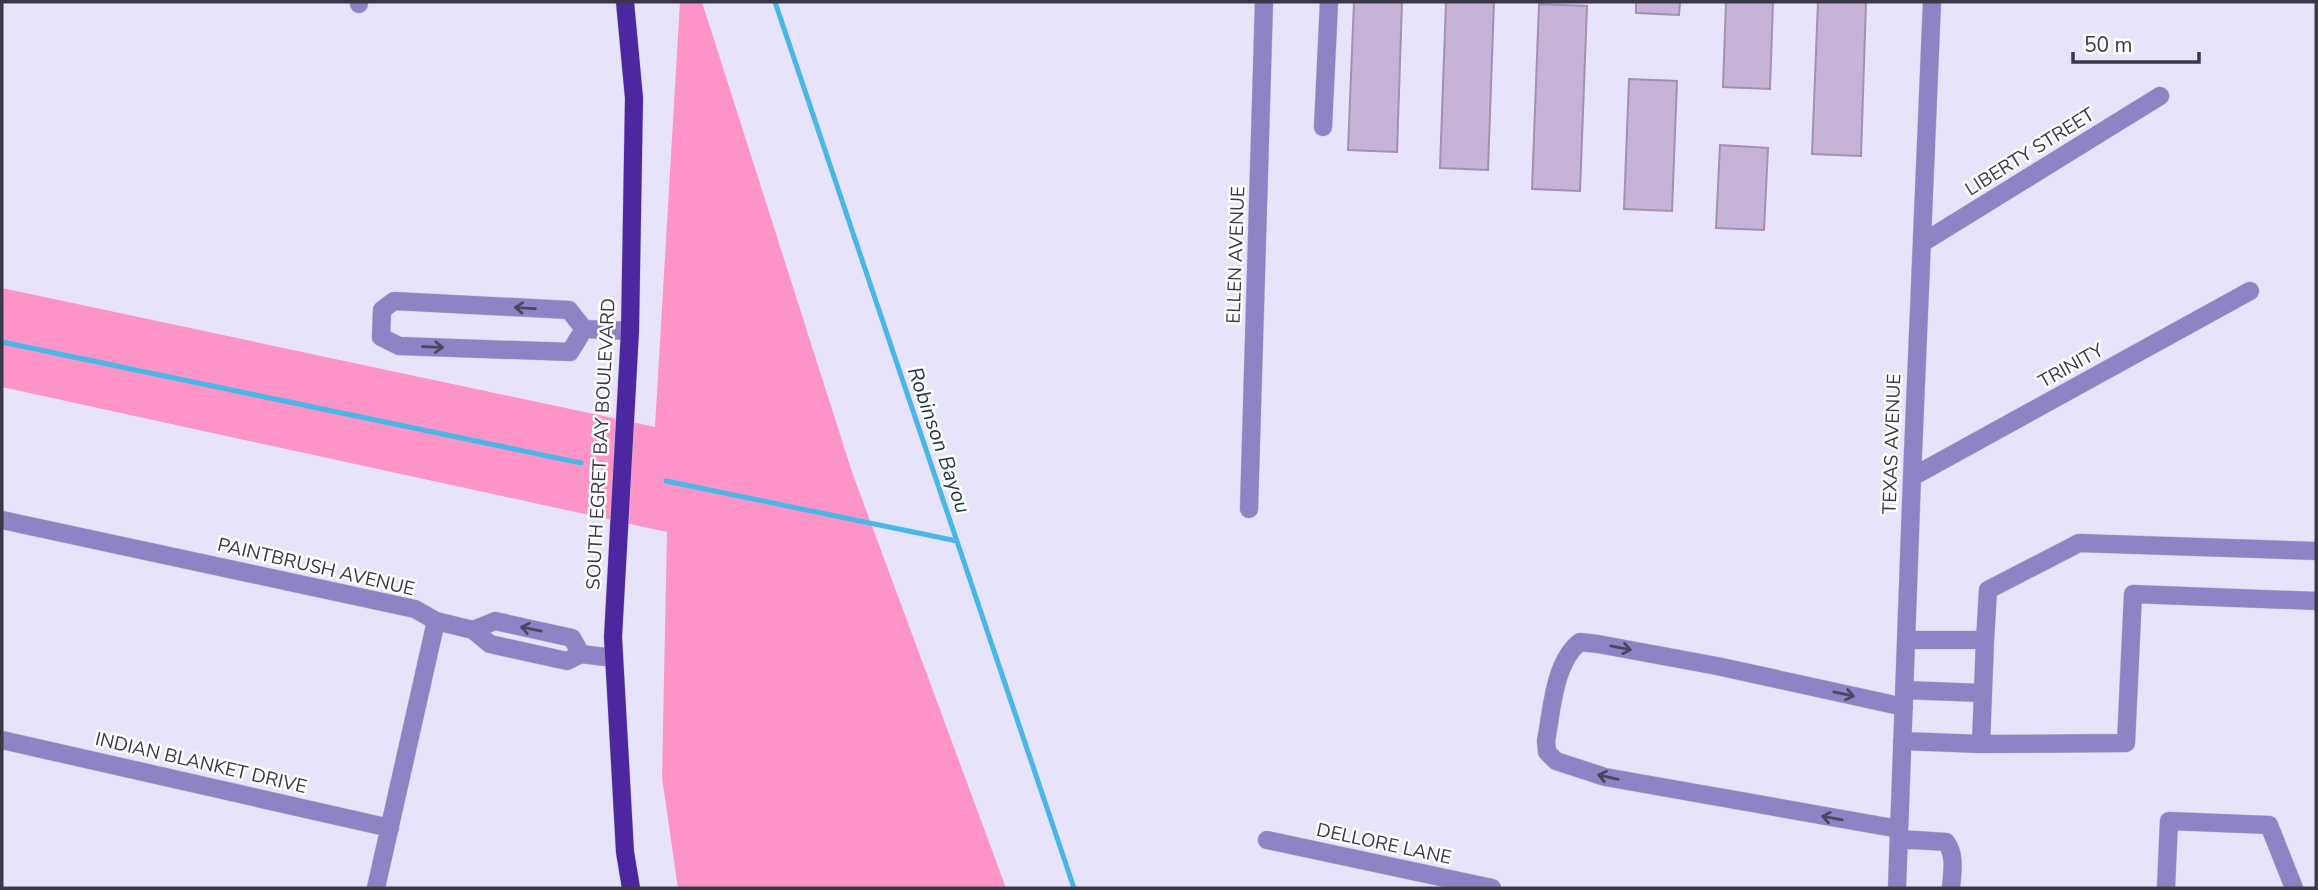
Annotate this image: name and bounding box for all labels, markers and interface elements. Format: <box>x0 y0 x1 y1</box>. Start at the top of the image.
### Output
scale bar <box>2073 21 2199 65</box>
text: 50 m <box>2084 31 2133 59</box>
street label: LIBERTY STREET <box>1960 101 2100 202</box>
street label: ELLEN AVENUE <box>1221 186 1251 324</box>
street label: SOUTH EGRET BAY BOULEVARD <box>580 297 622 591</box>
one-way arrow <box>514 301 537 314</box>
street label: TRINITY <box>2034 337 2109 395</box>
one-way arrow <box>421 341 444 354</box>
water label: Robinson Bayou <box>901 363 977 517</box>
street label: TEXAS AVENUE <box>1877 373 1907 515</box>
street label: PAINTBRUSH AVENUE <box>215 532 417 602</box>
one-way arrow <box>520 622 543 635</box>
one-way arrow <box>1609 642 1632 655</box>
one-way arrow <box>1832 687 1855 701</box>
street label: INDIAN BLANKET DRIVE <box>93 726 309 800</box>
one-way arrow <box>1597 770 1620 783</box>
one-way arrow <box>1821 811 1844 824</box>
street label: DELLORE LANE <box>1314 817 1454 871</box>

